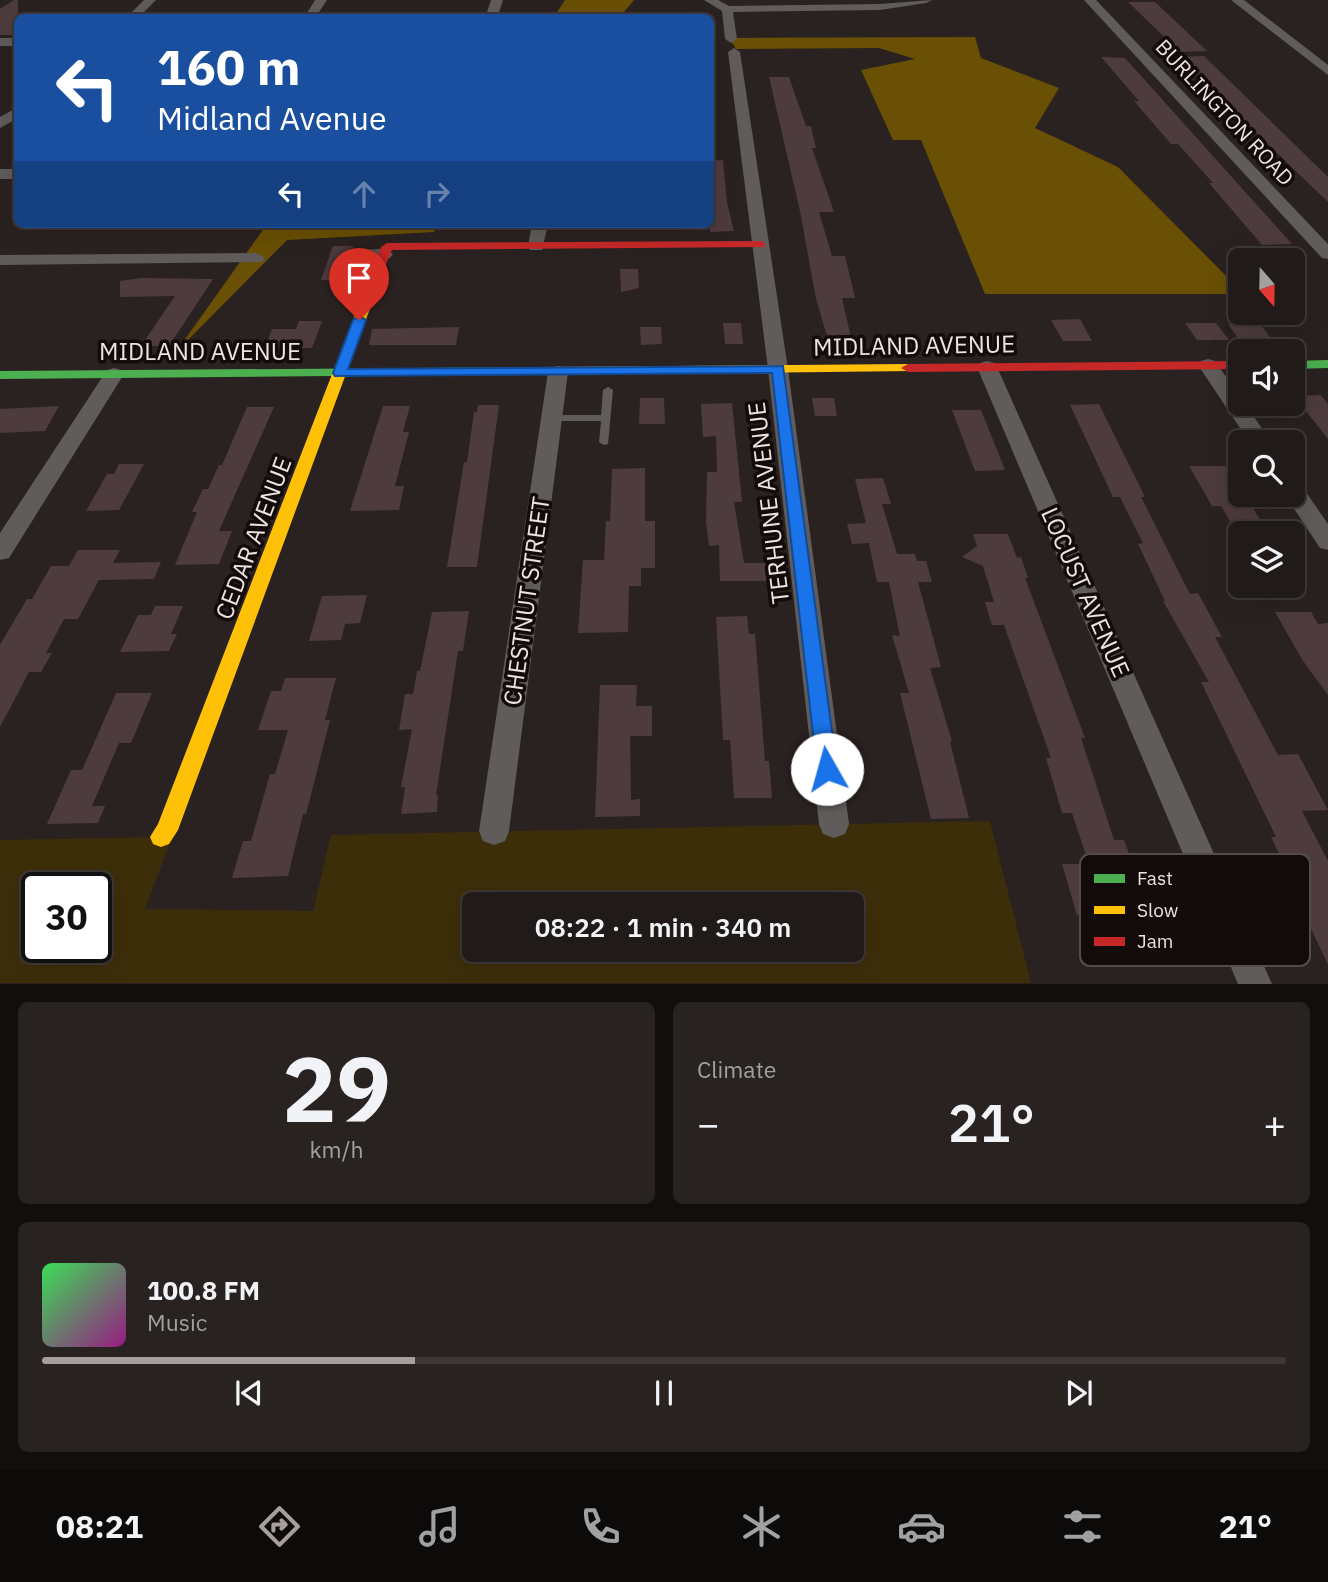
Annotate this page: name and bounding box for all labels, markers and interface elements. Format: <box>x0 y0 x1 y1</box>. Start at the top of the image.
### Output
street label: BURLINGTON ROAD <box>1150 33 1300 191</box>
text: 160 m <box>157 35 301 98</box>
icon: left <box>42 42 133 133</box>
text: Midland Avenue <box>157 97 386 139</box>
icon: left <box>272 175 310 213</box>
icon: ahead <box>345 175 383 213</box>
icon: right <box>418 175 456 213</box>
pin <box>329 248 389 320</box>
north arrow <box>1228 248 1306 326</box>
map controls <box>1228 248 1305 598</box>
icon: arrive <box>340 259 378 297</box>
street label: MIDLAND AVENUE <box>813 327 1015 363</box>
street label: MIDLAND AVENUE <box>99 335 301 367</box>
button: sound <box>1228 339 1305 416</box>
street label: TERHUNE AVENUE <box>740 400 796 606</box>
button: search <box>1228 430 1305 507</box>
street label: CEDAR AVENUE <box>207 452 299 624</box>
street label: CHESTNUT STREET <box>496 494 557 707</box>
street label: LOCUST AVENUE <box>1034 502 1138 682</box>
button: layers <box>1228 521 1305 598</box>
position arrow <box>790 732 864 806</box>
legend <box>1080 854 1310 966</box>
text: Fast <box>1137 866 1173 890</box>
speed limit sign: 30 <box>21 872 112 963</box>
text: Slow <box>1137 898 1178 922</box>
text: 08:22 · 1 min · 340 m <box>535 910 791 944</box>
text: Jam <box>1137 929 1173 953</box>
text: 29 <box>282 1029 391 1147</box>
text: Climate <box>697 1054 776 1084</box>
text: 21° <box>948 1089 1035 1156</box>
text: − <box>697 1099 720 1148</box>
text: + <box>1263 1099 1286 1148</box>
text: km/h <box>309 1134 364 1164</box>
text: 100.8 FM <box>147 1273 260 1307</box>
text: Music <box>147 1307 207 1337</box>
icon: previous <box>230 1374 268 1412</box>
icon: pause <box>645 1374 683 1412</box>
icon: next <box>1060 1374 1098 1412</box>
icon: directions <box>255 1502 304 1551</box>
icon: music <box>415 1502 464 1551</box>
icon: phone <box>576 1502 625 1551</box>
icon: climate <box>737 1502 786 1551</box>
icon: car <box>897 1502 946 1551</box>
icon: filters <box>1058 1502 1107 1551</box>
text: 08:21 <box>56 1505 143 1547</box>
text: 21° <box>1219 1505 1272 1547</box>

